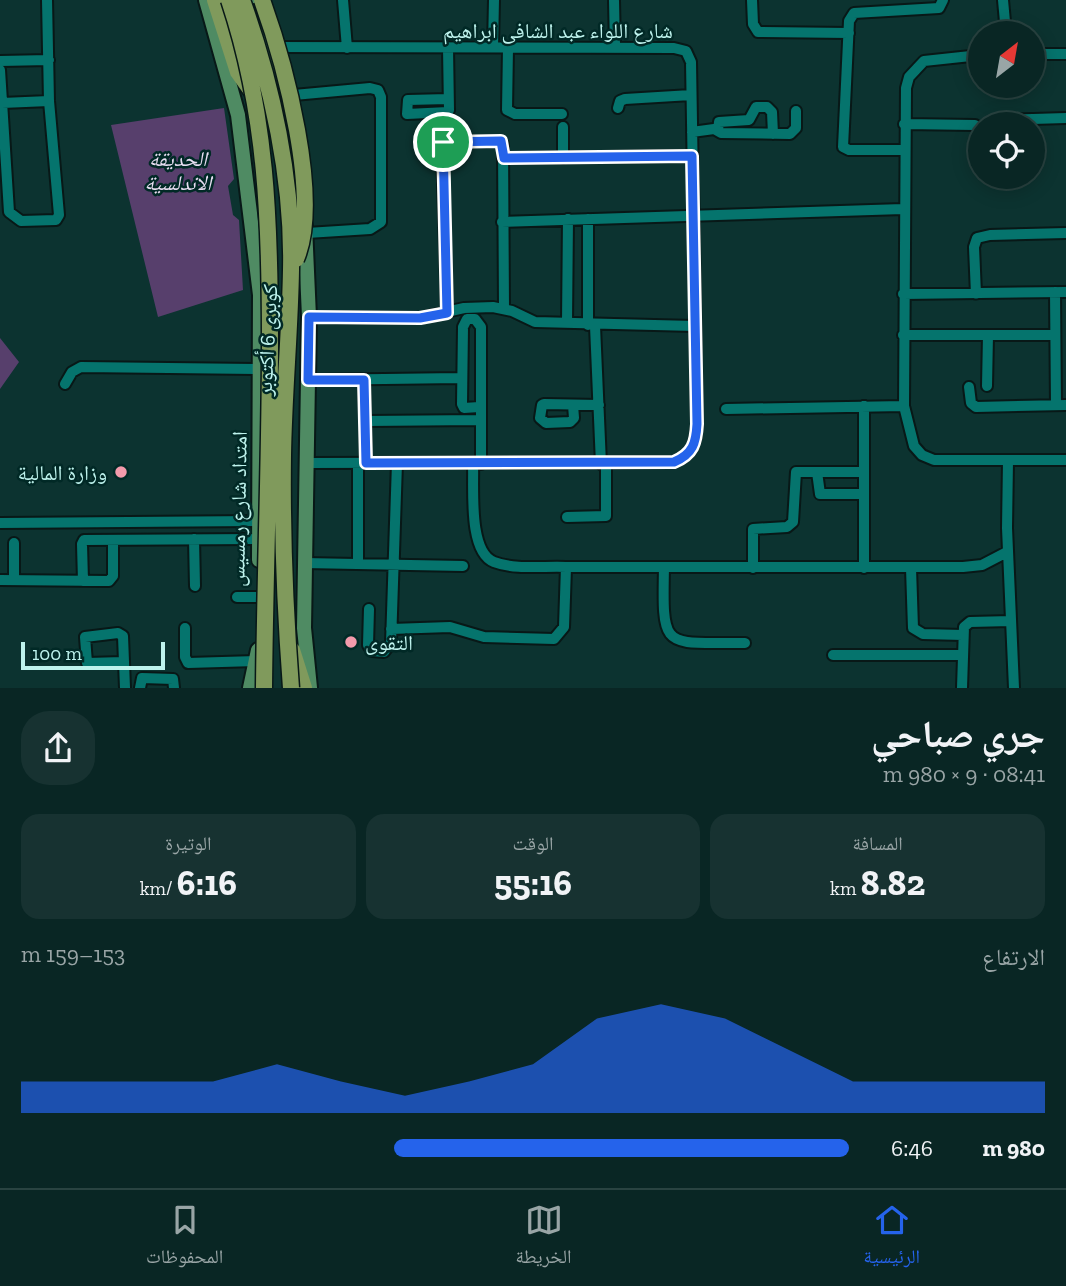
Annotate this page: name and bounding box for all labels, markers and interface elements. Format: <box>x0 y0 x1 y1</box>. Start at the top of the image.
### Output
street label: شارع اللواء عبد الشافى ابراهيم <box>443 18 673 45</box>
north arrow <box>968 21 1045 98</box>
map controls <box>968 21 1045 189</box>
pin <box>413 112 473 172</box>
button: locate <box>968 112 1045 189</box>
icon: arrive <box>424 123 462 161</box>
park label: الحديقة الاندلسية <box>144 146 214 195</box>
street label: كوبرى 6 أكتوبر <box>252 283 282 397</box>
street label: امتداد شارع رمسيس <box>224 431 253 587</box>
place label: وزارة المالية <box>18 460 107 485</box>
marker: وزارة المالية <box>113 464 129 480</box>
place label: التقوى <box>365 630 413 655</box>
marker: التقوى <box>343 634 359 650</box>
scale bar <box>21 638 164 670</box>
text: 100 m <box>32 642 82 665</box>
button: share <box>21 711 95 785</box>
text: جري صباحي <box>871 711 1045 757</box>
text: 08:41 · 9 × 980 m <box>883 760 1045 788</box>
text: الوتيرة <box>165 832 211 855</box>
text: الوقت <box>513 832 553 855</box>
text: المسافة <box>852 832 903 855</box>
text: 6:16 <box>177 862 237 904</box>
text: 55:16 <box>494 862 572 904</box>
text: 8.82 <box>861 862 925 904</box>
text: /km <box>140 877 177 900</box>
text: km <box>830 877 861 900</box>
text: 153–159 m <box>21 940 125 968</box>
text: الارتفاع <box>982 943 1045 971</box>
text: 6:46 <box>891 1134 933 1162</box>
text: 980 m <box>983 1134 1045 1162</box>
tab: المحفوظات <box>146 1201 223 1275</box>
tab: الخريطة <box>516 1201 571 1275</box>
tab: الرئيسية <box>864 1201 920 1275</box>

